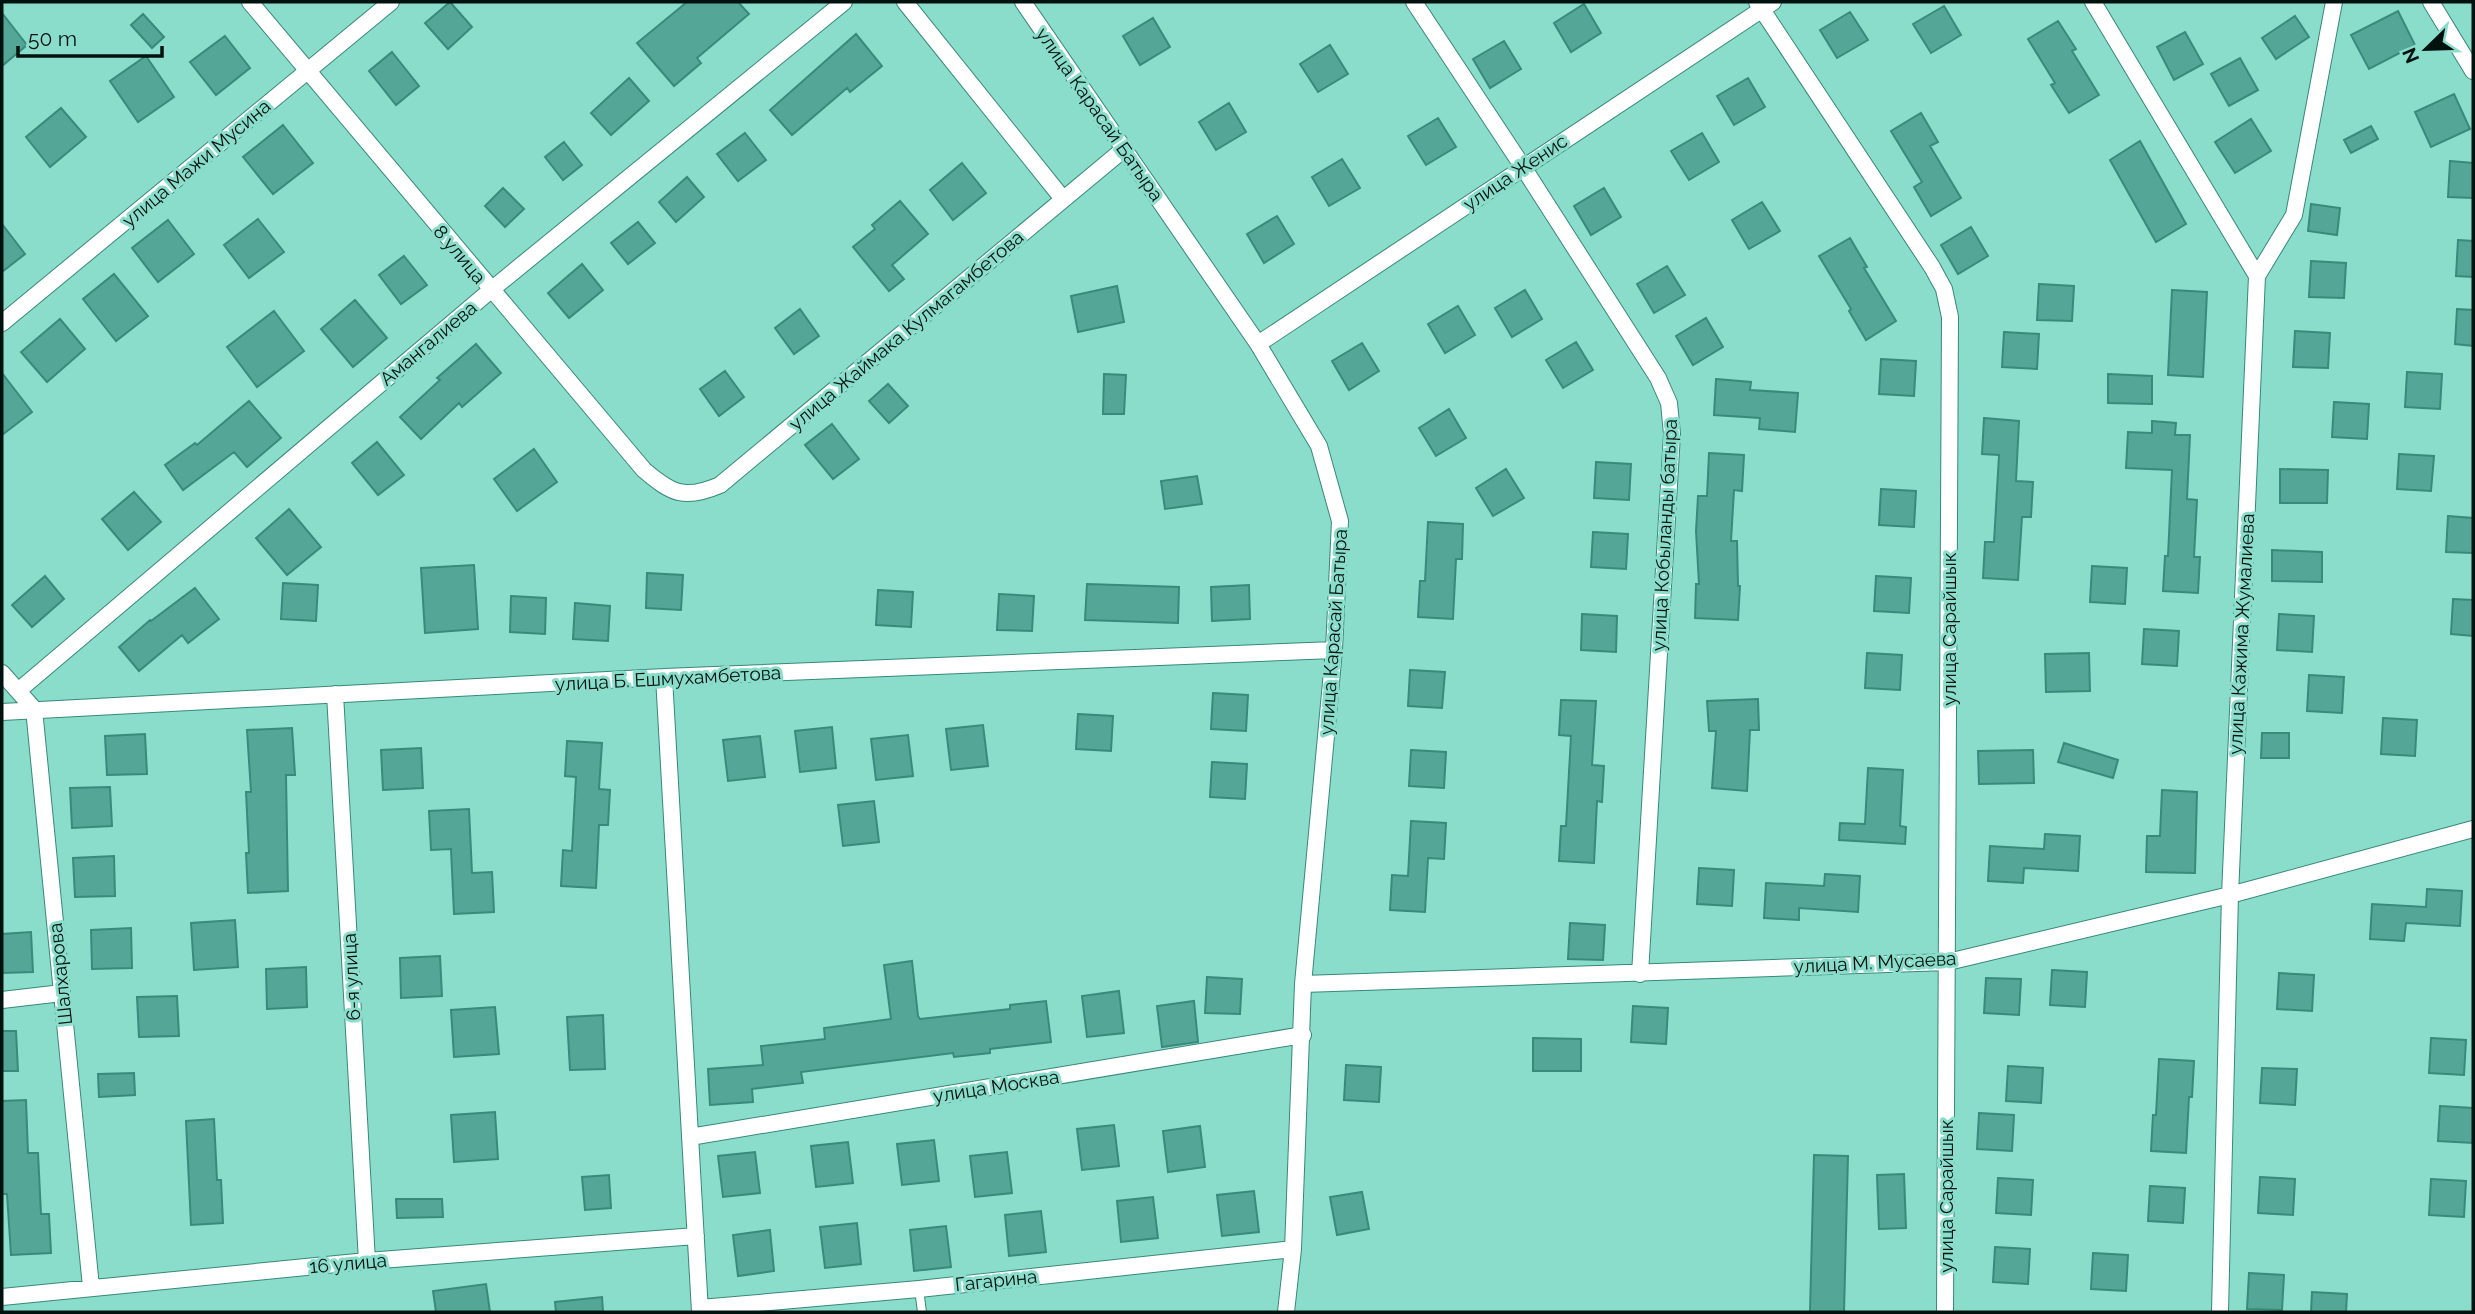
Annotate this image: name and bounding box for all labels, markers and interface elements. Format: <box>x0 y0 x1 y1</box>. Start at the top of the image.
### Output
scale bar <box>18 14 161 58</box>
north arrow <box>2391 14 2461 84</box>
street label: улица Карасай Батыра <box>1032 23 1168 205</box>
text: 50 m <box>28 26 77 51</box>
text: N <box>2397 45 2423 67</box>
street label: улица Мажи Мусина <box>118 95 274 231</box>
street label: улица Женис <box>1459 129 1571 215</box>
street label: 8 улица <box>429 220 491 288</box>
street label: улица Жаймака Кулмагамбетова <box>784 226 1028 434</box>
street label: Амангалиева <box>375 296 481 390</box>
street label: улица Кобыланды батыра <box>1647 418 1681 652</box>
street label: улица Кажима Жумалиева <box>2224 513 2258 755</box>
street label: улица Карасай Батыра <box>1315 528 1351 736</box>
street label: улица Сарайшык <box>1938 552 1960 706</box>
street label: улица Б. Ешмухамбетова <box>554 661 782 695</box>
street label: Шалхарова <box>44 922 76 1026</box>
street label: 6-я улица <box>338 933 364 1021</box>
street label: улица М. Мусаева <box>1793 947 1957 977</box>
street label: улица Москва <box>931 1065 1061 1107</box>
street label: улица Сарайшык <box>1935 1119 1957 1273</box>
street label: 16 улица <box>308 1249 388 1277</box>
street label: Гагарина <box>954 1265 1038 1295</box>

